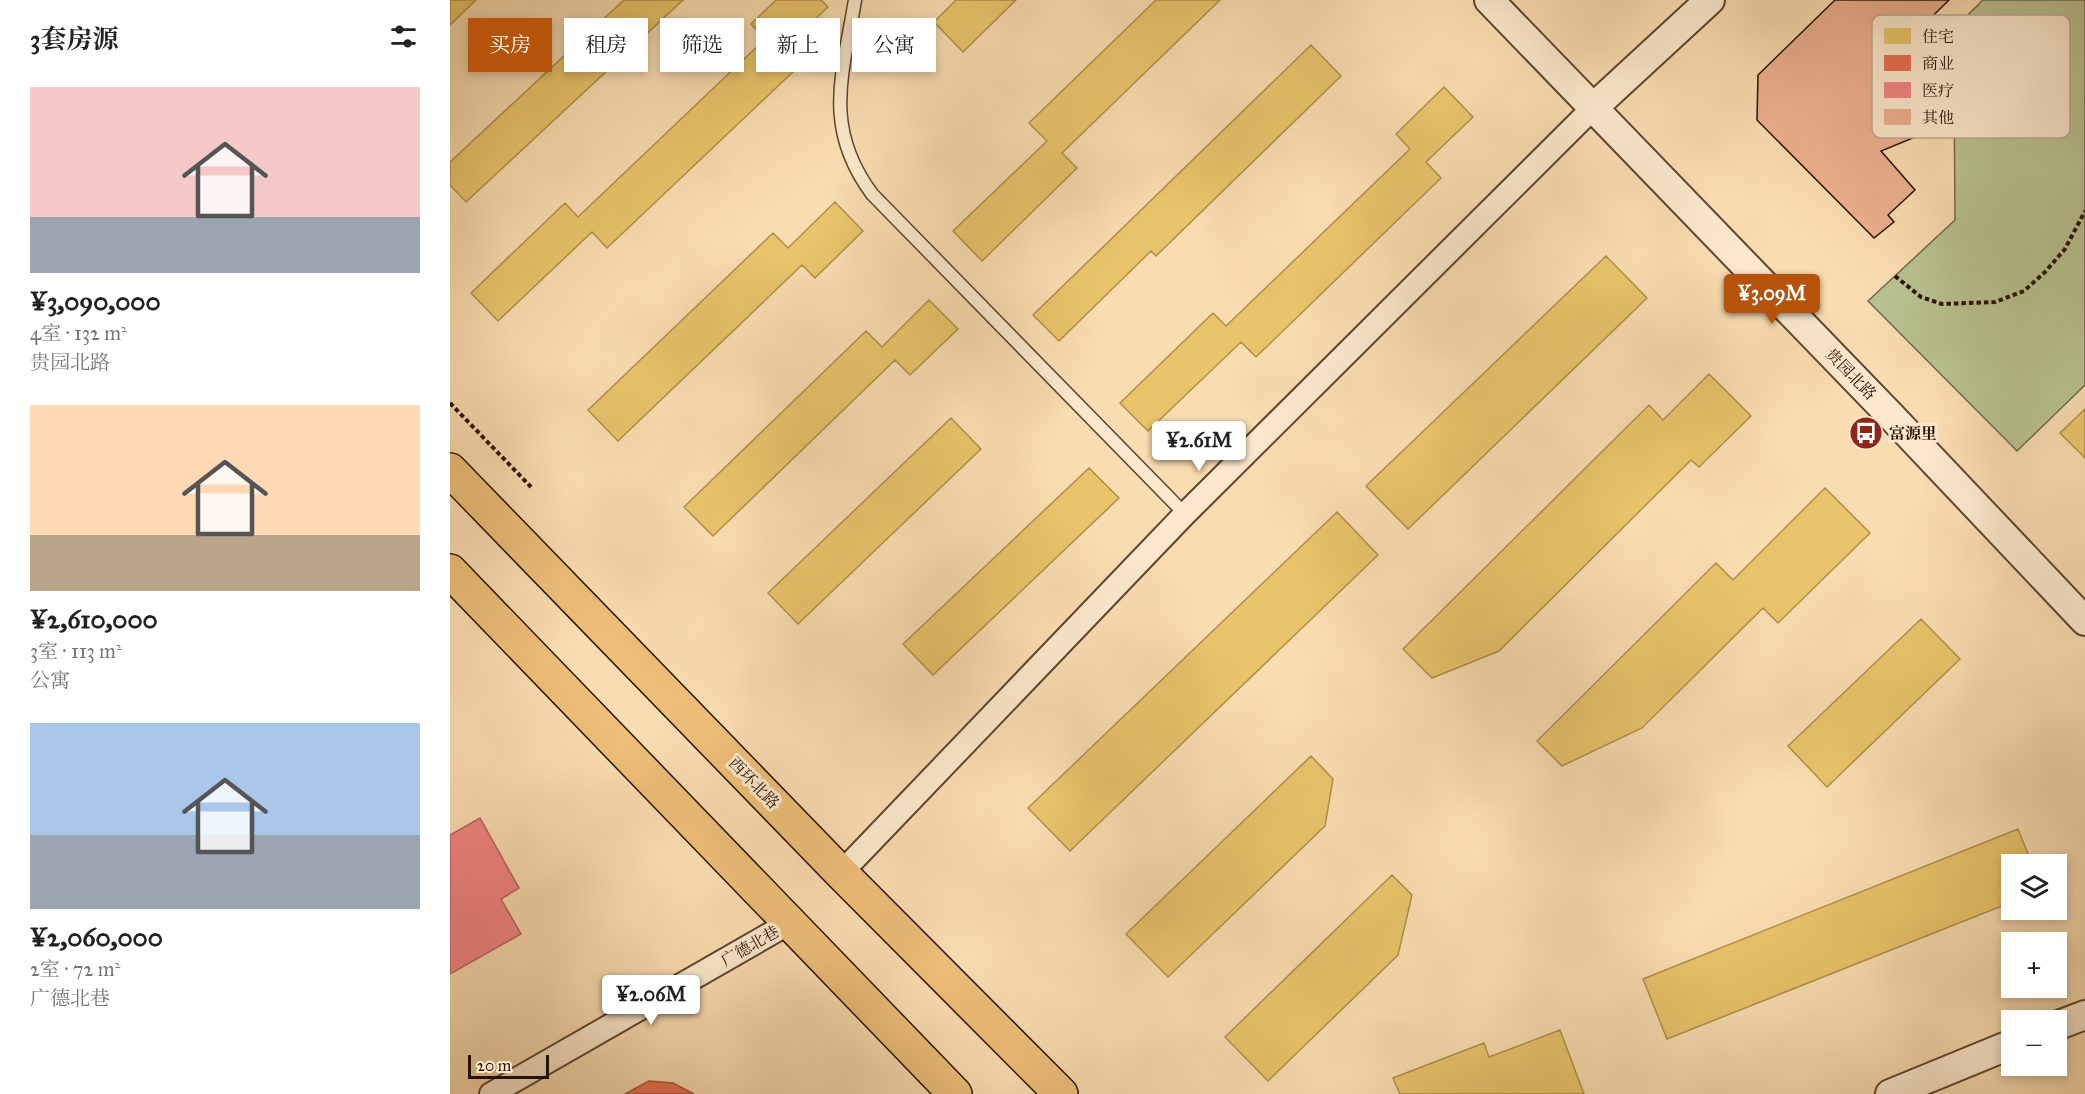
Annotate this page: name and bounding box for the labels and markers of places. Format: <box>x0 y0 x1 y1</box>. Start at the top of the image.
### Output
pin: ¥3.09M <box>1723 274 1821 325</box>
bus stop icon: 富源里 <box>1848 415 1884 451</box>
pin: ¥2.61M <box>1150 421 1248 472</box>
place label: 富源里 <box>1889 424 1937 443</box>
pin: ¥2.06M <box>602 975 700 1026</box>

